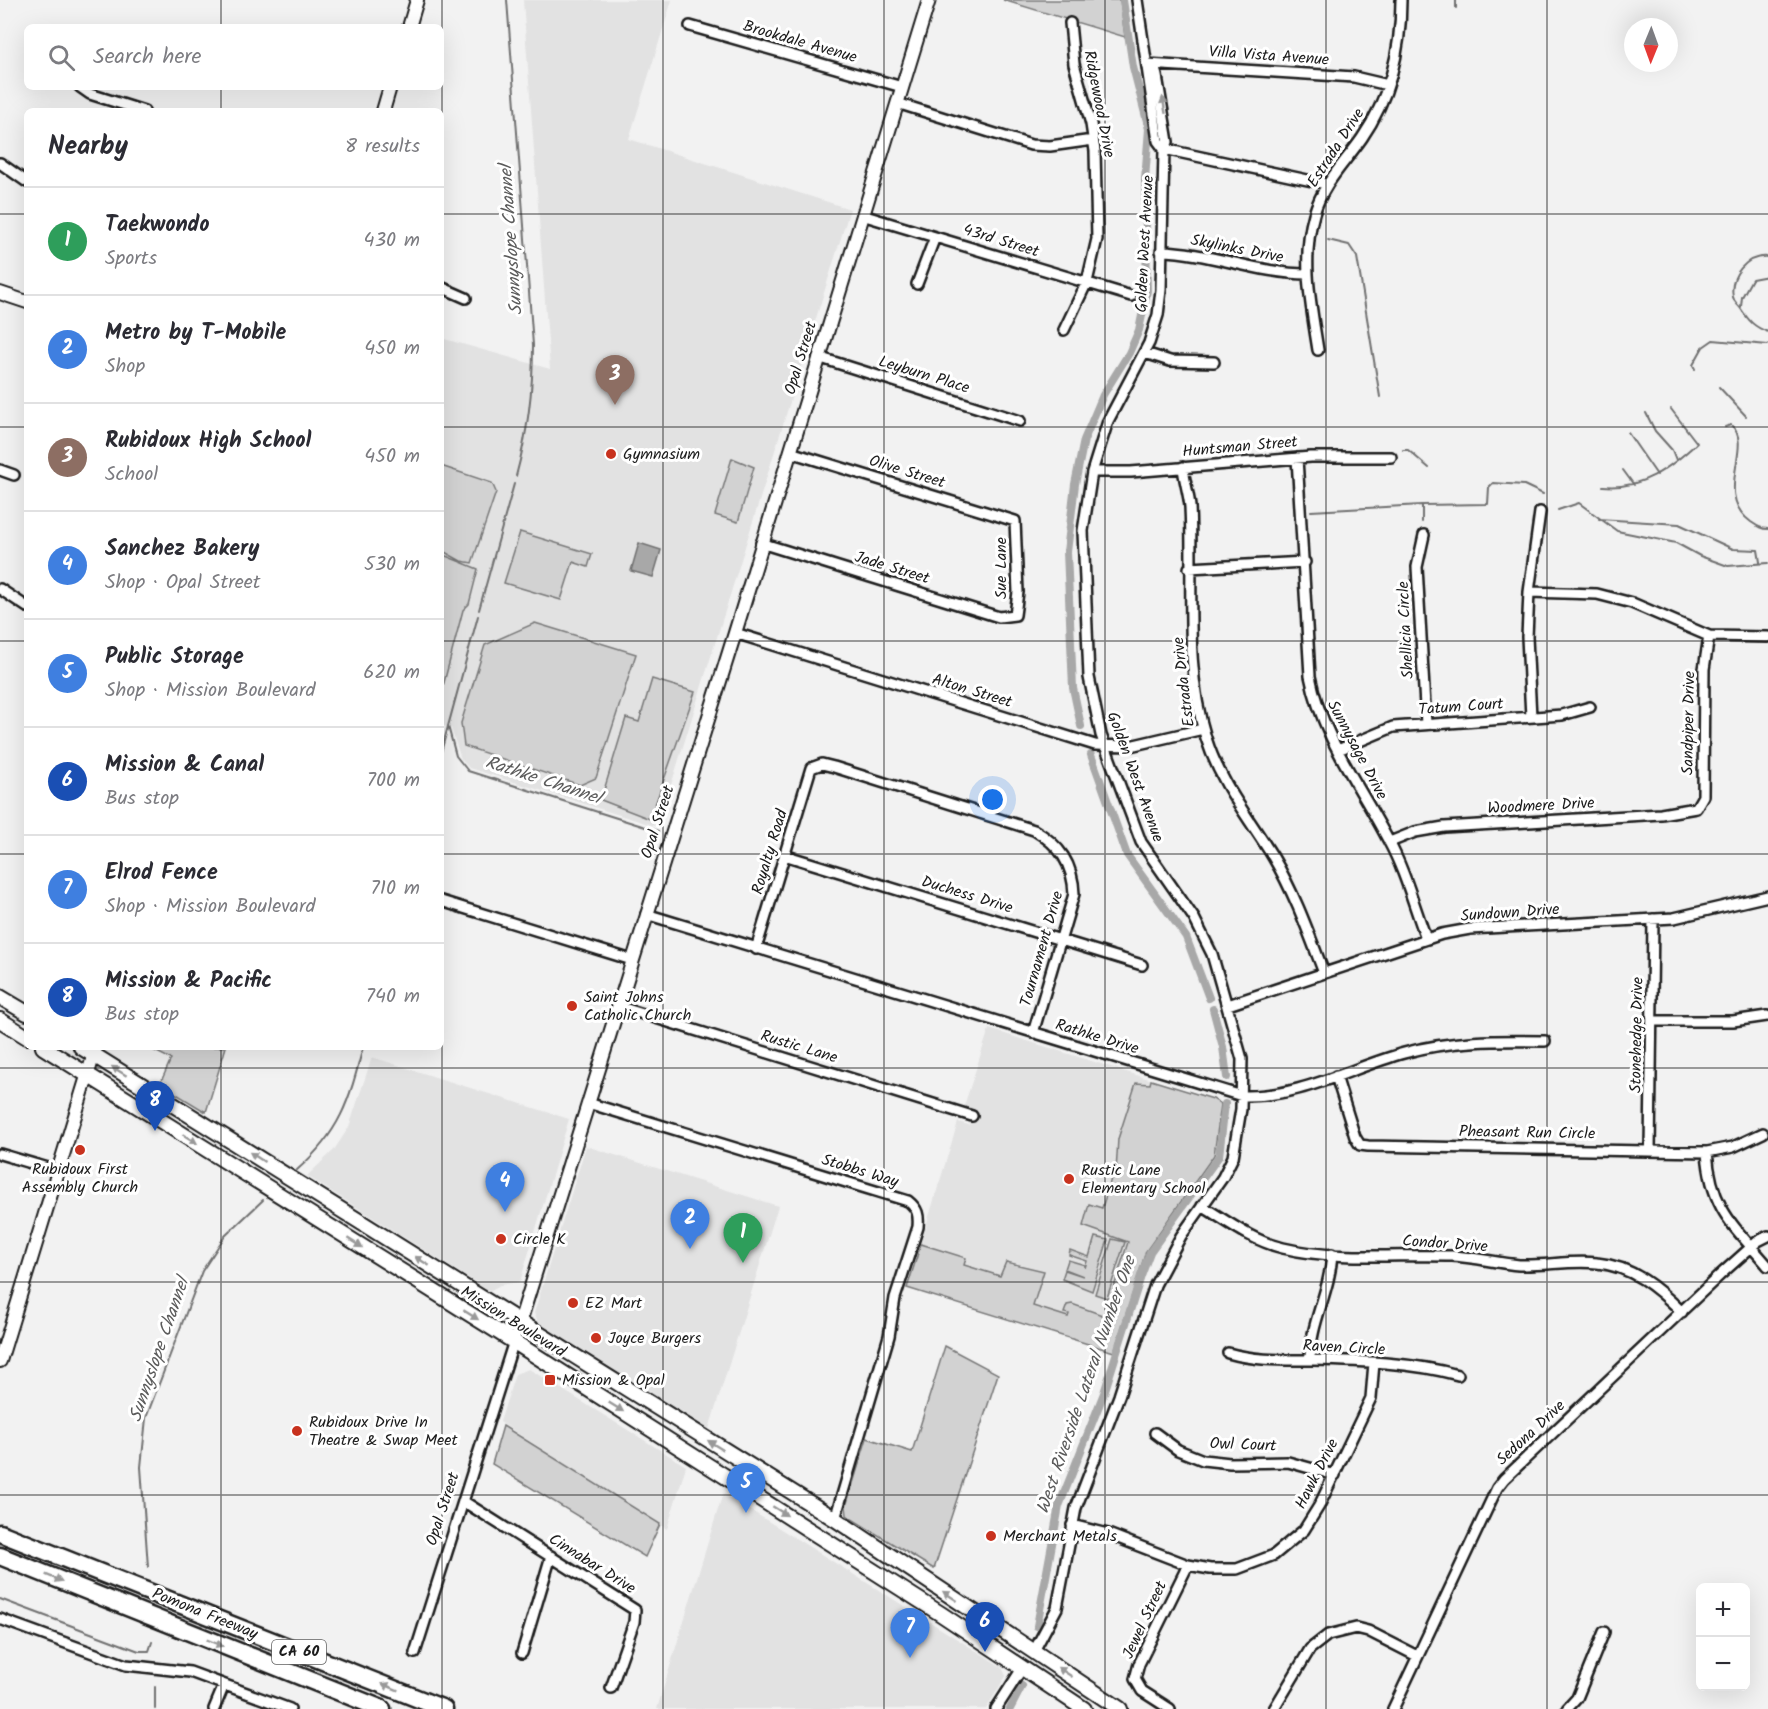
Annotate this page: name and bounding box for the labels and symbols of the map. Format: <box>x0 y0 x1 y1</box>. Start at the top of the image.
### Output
street label: Brookdale Avenue <box>740 14 860 70</box>
north arrow <box>1624 18 1678 72</box>
street label: Villa Vista Avenue <box>1208 39 1330 73</box>
street label: Ridgewood Drive <box>1076 48 1122 160</box>
one-way arrow <box>1159 95 1168 114</box>
street label: Estrada Drive <box>1301 103 1371 193</box>
water label: Sunnyslope Channel <box>492 160 532 316</box>
street label: Golden West Avenue <box>1129 175 1161 313</box>
street label: 43rd Street <box>960 218 1043 265</box>
street label: Skylinks Drive <box>1189 228 1285 270</box>
street label: Opal Street <box>778 317 824 398</box>
street label: Leyburn Place <box>875 349 973 401</box>
pin: 3 <box>596 356 634 405</box>
street label: Huntsman Street <box>1181 429 1300 464</box>
place label: Gymnasium <box>623 442 700 467</box>
marker: Gymnasium <box>604 447 618 461</box>
street label: Olive Street <box>866 449 949 496</box>
street label: Sue Lane <box>989 537 1014 599</box>
street label: Jade Street <box>851 545 933 591</box>
street label: Shellicia Circle <box>1391 581 1421 679</box>
street label: Estrada Drive <box>1166 636 1202 728</box>
street label: Alton Street <box>929 667 1016 715</box>
street label: Sandpiper Drive <box>1676 671 1702 775</box>
street label: Tatum Court <box>1418 692 1505 722</box>
street label: Sunnysage Drive <box>1320 696 1394 804</box>
street label: Golden West Avenue <box>1100 708 1170 846</box>
water label: Rathke Channel <box>482 749 608 814</box>
street label: Opal Street <box>634 781 682 862</box>
your location <box>978 785 1007 814</box>
street label: Woodmere Drive <box>1487 791 1595 821</box>
street label: Royalty Road <box>745 805 795 898</box>
street label: Duchess Drive <box>918 869 1016 921</box>
street label: Tournament Drive <box>1014 888 1070 1010</box>
street label: Sundown Drive <box>1460 897 1560 929</box>
street label: Stonehedge Drive <box>1623 977 1651 1093</box>
place label: Saint Johns Catholic Church <box>584 985 691 1028</box>
marker: Saint Johns Catholic Church <box>565 999 579 1013</box>
street label: Rathke Drive <box>1052 1012 1142 1062</box>
street label: Rustic Lane <box>757 1023 841 1071</box>
one-way arrow <box>111 1066 128 1077</box>
pin: 8 <box>136 1082 174 1131</box>
street label: Pheasant Run Circle <box>1459 1119 1595 1147</box>
one-way arrow <box>182 1133 198 1144</box>
marker: Rubidoux First Assembly Church <box>73 1143 87 1157</box>
street label: Stobbs Way <box>818 1147 902 1195</box>
one-way arrow <box>249 1152 265 1163</box>
place label: Rubidoux First Assembly Church <box>22 1157 138 1200</box>
place label: Rustic Lane Elementary School <box>1081 1158 1206 1201</box>
pin: 4 <box>486 1162 524 1212</box>
marker: Rustic Lane Elementary School <box>1062 1172 1076 1186</box>
pin: 2 <box>670 1200 710 1249</box>
pin: 1 <box>724 1214 762 1263</box>
place label: Circle K <box>513 1227 566 1252</box>
street label: Condor Drive <box>1401 1229 1489 1259</box>
marker: Circle K <box>494 1232 508 1246</box>
one-way arrow <box>347 1237 363 1248</box>
water label: West Riverside Lateral Number One <box>1029 1250 1145 1518</box>
one-way arrow <box>414 1255 430 1266</box>
water label: Sunnyslope Channel <box>122 1271 199 1426</box>
street label: Mission Boulevard <box>456 1280 571 1365</box>
place label: EZ Mart <box>585 1291 643 1316</box>
marker: EZ Mart <box>566 1296 580 1310</box>
one-way arrow <box>463 1310 480 1321</box>
place label: Joyce Burgers <box>608 1326 701 1351</box>
marker: Joyce Burgers <box>589 1331 603 1345</box>
street label: Raven Circle <box>1302 1333 1386 1363</box>
place label: Mission & Opal <box>562 1368 665 1393</box>
marker: Mission & Opal <box>543 1373 557 1387</box>
street label: Sedona Drive <box>1491 1394 1571 1472</box>
one-way arrow <box>608 1401 624 1412</box>
place label: Rubidoux Drive In Theatre & Swap Meet <box>309 1410 458 1453</box>
marker: Rubidoux Drive In Theatre & Swap Meet <box>290 1424 304 1438</box>
street label: Owl Court <box>1209 1431 1278 1459</box>
street label: Hawk Drive <box>1289 1434 1345 1514</box>
one-way arrow <box>707 1439 724 1450</box>
pin: 5 <box>726 1464 766 1513</box>
street label: Opal Street <box>419 1468 467 1549</box>
one-way arrow <box>772 1506 789 1517</box>
place label: Merchant Metals <box>1003 1524 1117 1549</box>
street label: Cinnabar Drive <box>543 1527 641 1601</box>
marker: Merchant Metals <box>984 1529 998 1543</box>
one-way arrow <box>45 1574 63 1583</box>
street label: Jewel Street <box>1116 1576 1174 1663</box>
street label: Pomona Freeway <box>148 1581 262 1647</box>
one-way arrow <box>942 1590 958 1601</box>
pin: 6 <box>966 1602 1004 1652</box>
pin: 7 <box>890 1608 930 1658</box>
one-way arrow <box>206 1638 224 1648</box>
road number: CA 60 <box>272 1640 326 1664</box>
one-way arrow <box>1057 1666 1073 1678</box>
one-way arrow <box>381 1682 399 1691</box>

